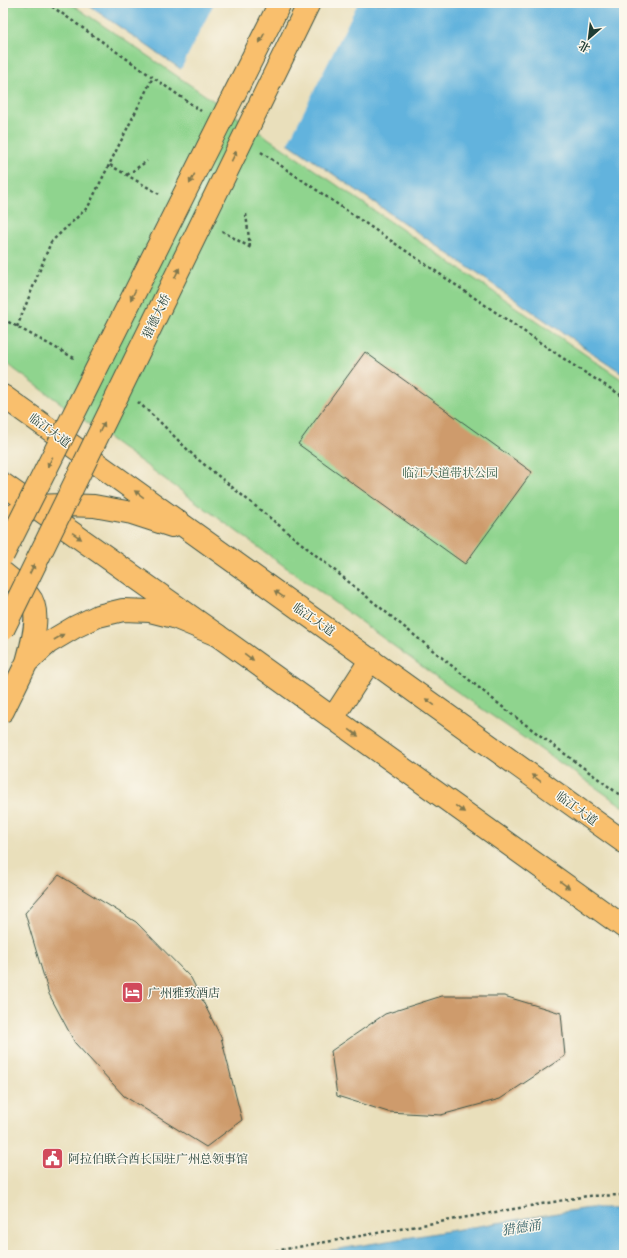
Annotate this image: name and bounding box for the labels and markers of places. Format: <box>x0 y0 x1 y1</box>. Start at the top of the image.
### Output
hotel icon: 广州雅致酒店 <box>120 979 146 1005</box>
place label: 广州雅致酒店 <box>148 985 220 1000</box>
public building icon: 阿拉伯联合酋长国驻广州总领事馆 <box>39 1145 65 1171</box>
place label: 阿拉伯联合酋长国驻广州总领事馆 <box>68 1151 248 1166</box>

